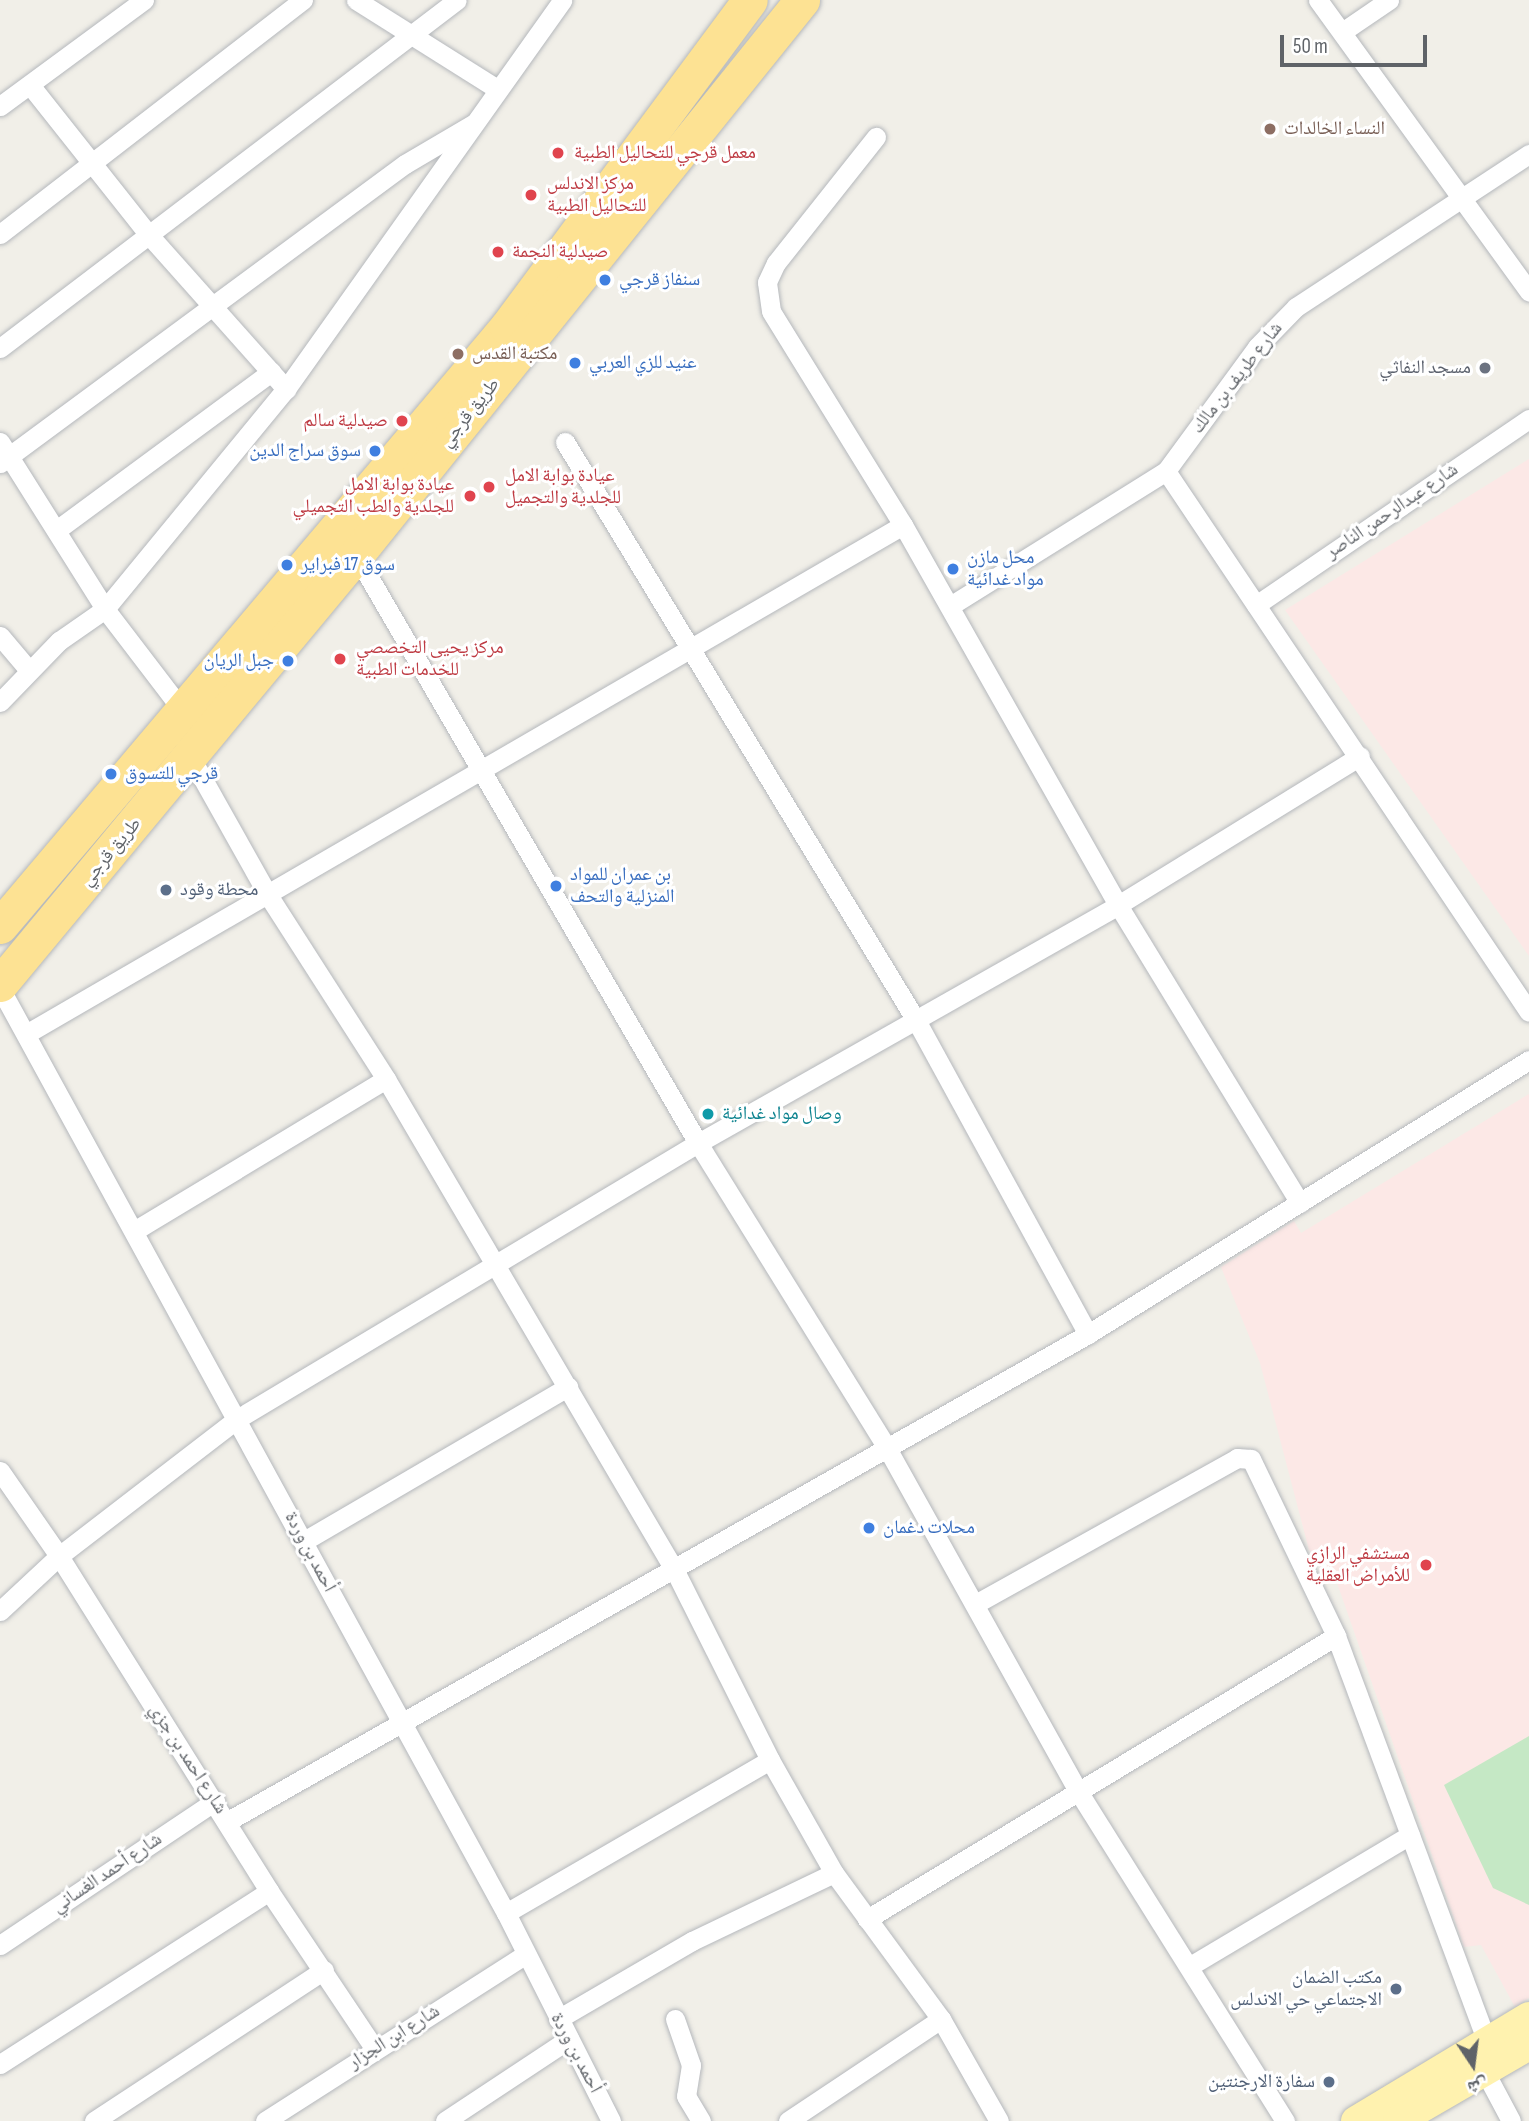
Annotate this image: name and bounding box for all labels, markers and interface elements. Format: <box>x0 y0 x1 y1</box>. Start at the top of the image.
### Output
scale bar <box>1284 21 1431 65</box>
text: 50 m <box>1293 34 1328 59</box>
place label: النساء الخالدات <box>1284 118 1385 140</box>
marker: النساء الخالدات <box>1262 121 1278 137</box>
place label: معمل قرجي للتحاليل الطبية <box>574 142 756 164</box>
marker: معمل قرجي للتحاليل الطبية <box>548 143 568 163</box>
place label: مركز الاندلس للتحاليل الطبية <box>547 173 647 217</box>
marker: مركز الاندلس للتحاليل الطبية <box>521 185 541 205</box>
place label: صيدلية النجمة <box>512 241 608 263</box>
marker: صيدلية النجمة <box>490 244 506 260</box>
place label: سنفاز قرجي <box>619 269 700 291</box>
marker: سنفاز قرجي <box>597 272 613 288</box>
street label: شارع طريف بن مالك <box>1186 318 1288 438</box>
place label: مكتبة القدس <box>472 343 558 365</box>
marker: مكتبة القدس <box>450 346 466 362</box>
place label: عنيد للزي العربي <box>589 352 697 374</box>
marker: عنيد للزي العربي <box>567 355 583 371</box>
place label: مسجد النفاثي <box>1379 357 1471 379</box>
marker: مسجد النفاثي <box>1477 360 1493 376</box>
street label: طريق قرجي <box>435 374 505 452</box>
place label: صيدلية سالم <box>303 410 388 432</box>
marker: صيدلية سالم <box>394 413 410 429</box>
place label: سوق سراج الدين <box>249 440 361 462</box>
marker: سوق سراج الدين <box>367 443 383 459</box>
street label: شارع عبدالرحمن الناصر <box>1321 458 1463 564</box>
place label: عيادة بوابة الامل للجلدية والتجميل <box>505 465 621 509</box>
place label: عيادة بوابة الامل للجلدية والطب التجميلي <box>293 474 454 518</box>
marker: عيادة بوابة الامل للجلدية والتجميل <box>479 477 499 497</box>
marker: عيادة بوابة الامل للجلدية والطب التجميلي <box>460 486 480 506</box>
place label: محل مازن مواد غدائية <box>967 547 1044 591</box>
place label: سوق 17 فبراير <box>301 554 395 576</box>
marker: سوق 17 فبراير <box>279 557 295 573</box>
marker: محل مازن مواد غدائية <box>945 561 961 577</box>
place label: مركز يحيى التخصصي للخدمات الطبية <box>356 637 504 681</box>
marker: مركز يحيى التخصصي للخدمات الطبية <box>330 649 350 669</box>
place label: جبل الريان <box>203 650 274 672</box>
marker: جبل الريان <box>280 653 296 669</box>
place label: قرجي للتسوق <box>125 763 218 785</box>
marker: قرجي للتسوق <box>103 766 119 782</box>
street label: طريق قرجي <box>76 813 146 891</box>
place label: بن عمران للمواد المنزلية والتحف <box>570 864 675 908</box>
marker: بن عمران للمواد المنزلية والتحف <box>548 878 564 894</box>
place label: محطة وقود <box>180 879 259 901</box>
marker: محطة وقود <box>158 882 174 898</box>
place label: وصال مواد غدائية <box>722 1103 842 1125</box>
marker: وصال مواد غدائية <box>700 1106 716 1122</box>
street label: أحمد بن وردة <box>279 1508 341 1596</box>
place label: محلات دغمان <box>883 1517 975 1539</box>
marker: محلات دغمان <box>861 1520 877 1536</box>
place label: مستشفي الرازي للأمراض العقلية <box>1306 1543 1410 1587</box>
marker: مستشفي الرازي للأمراض العقلية <box>1416 1555 1436 1575</box>
street label: شارع احمد بن جزي <box>144 1700 232 1818</box>
street label: شارع أحمد الغساني <box>48 1828 166 1918</box>
place label: مكتب الضمان الاجتماعي حي الاندلس <box>1230 1967 1382 2011</box>
marker: مكتب الضمان الاجتماعي حي الاندلس <box>1388 1981 1404 1997</box>
street label: شارع ابن الجزار <box>344 2000 444 2074</box>
street label: أحمد بن وردة <box>545 2009 607 2097</box>
north arrow <box>1438 2030 1508 2100</box>
place label: سفارة الارجنتين <box>1208 2071 1315 2093</box>
text: ش <box>1465 2072 1490 2099</box>
marker: سفارة الارجنتين <box>1321 2074 1337 2090</box>

